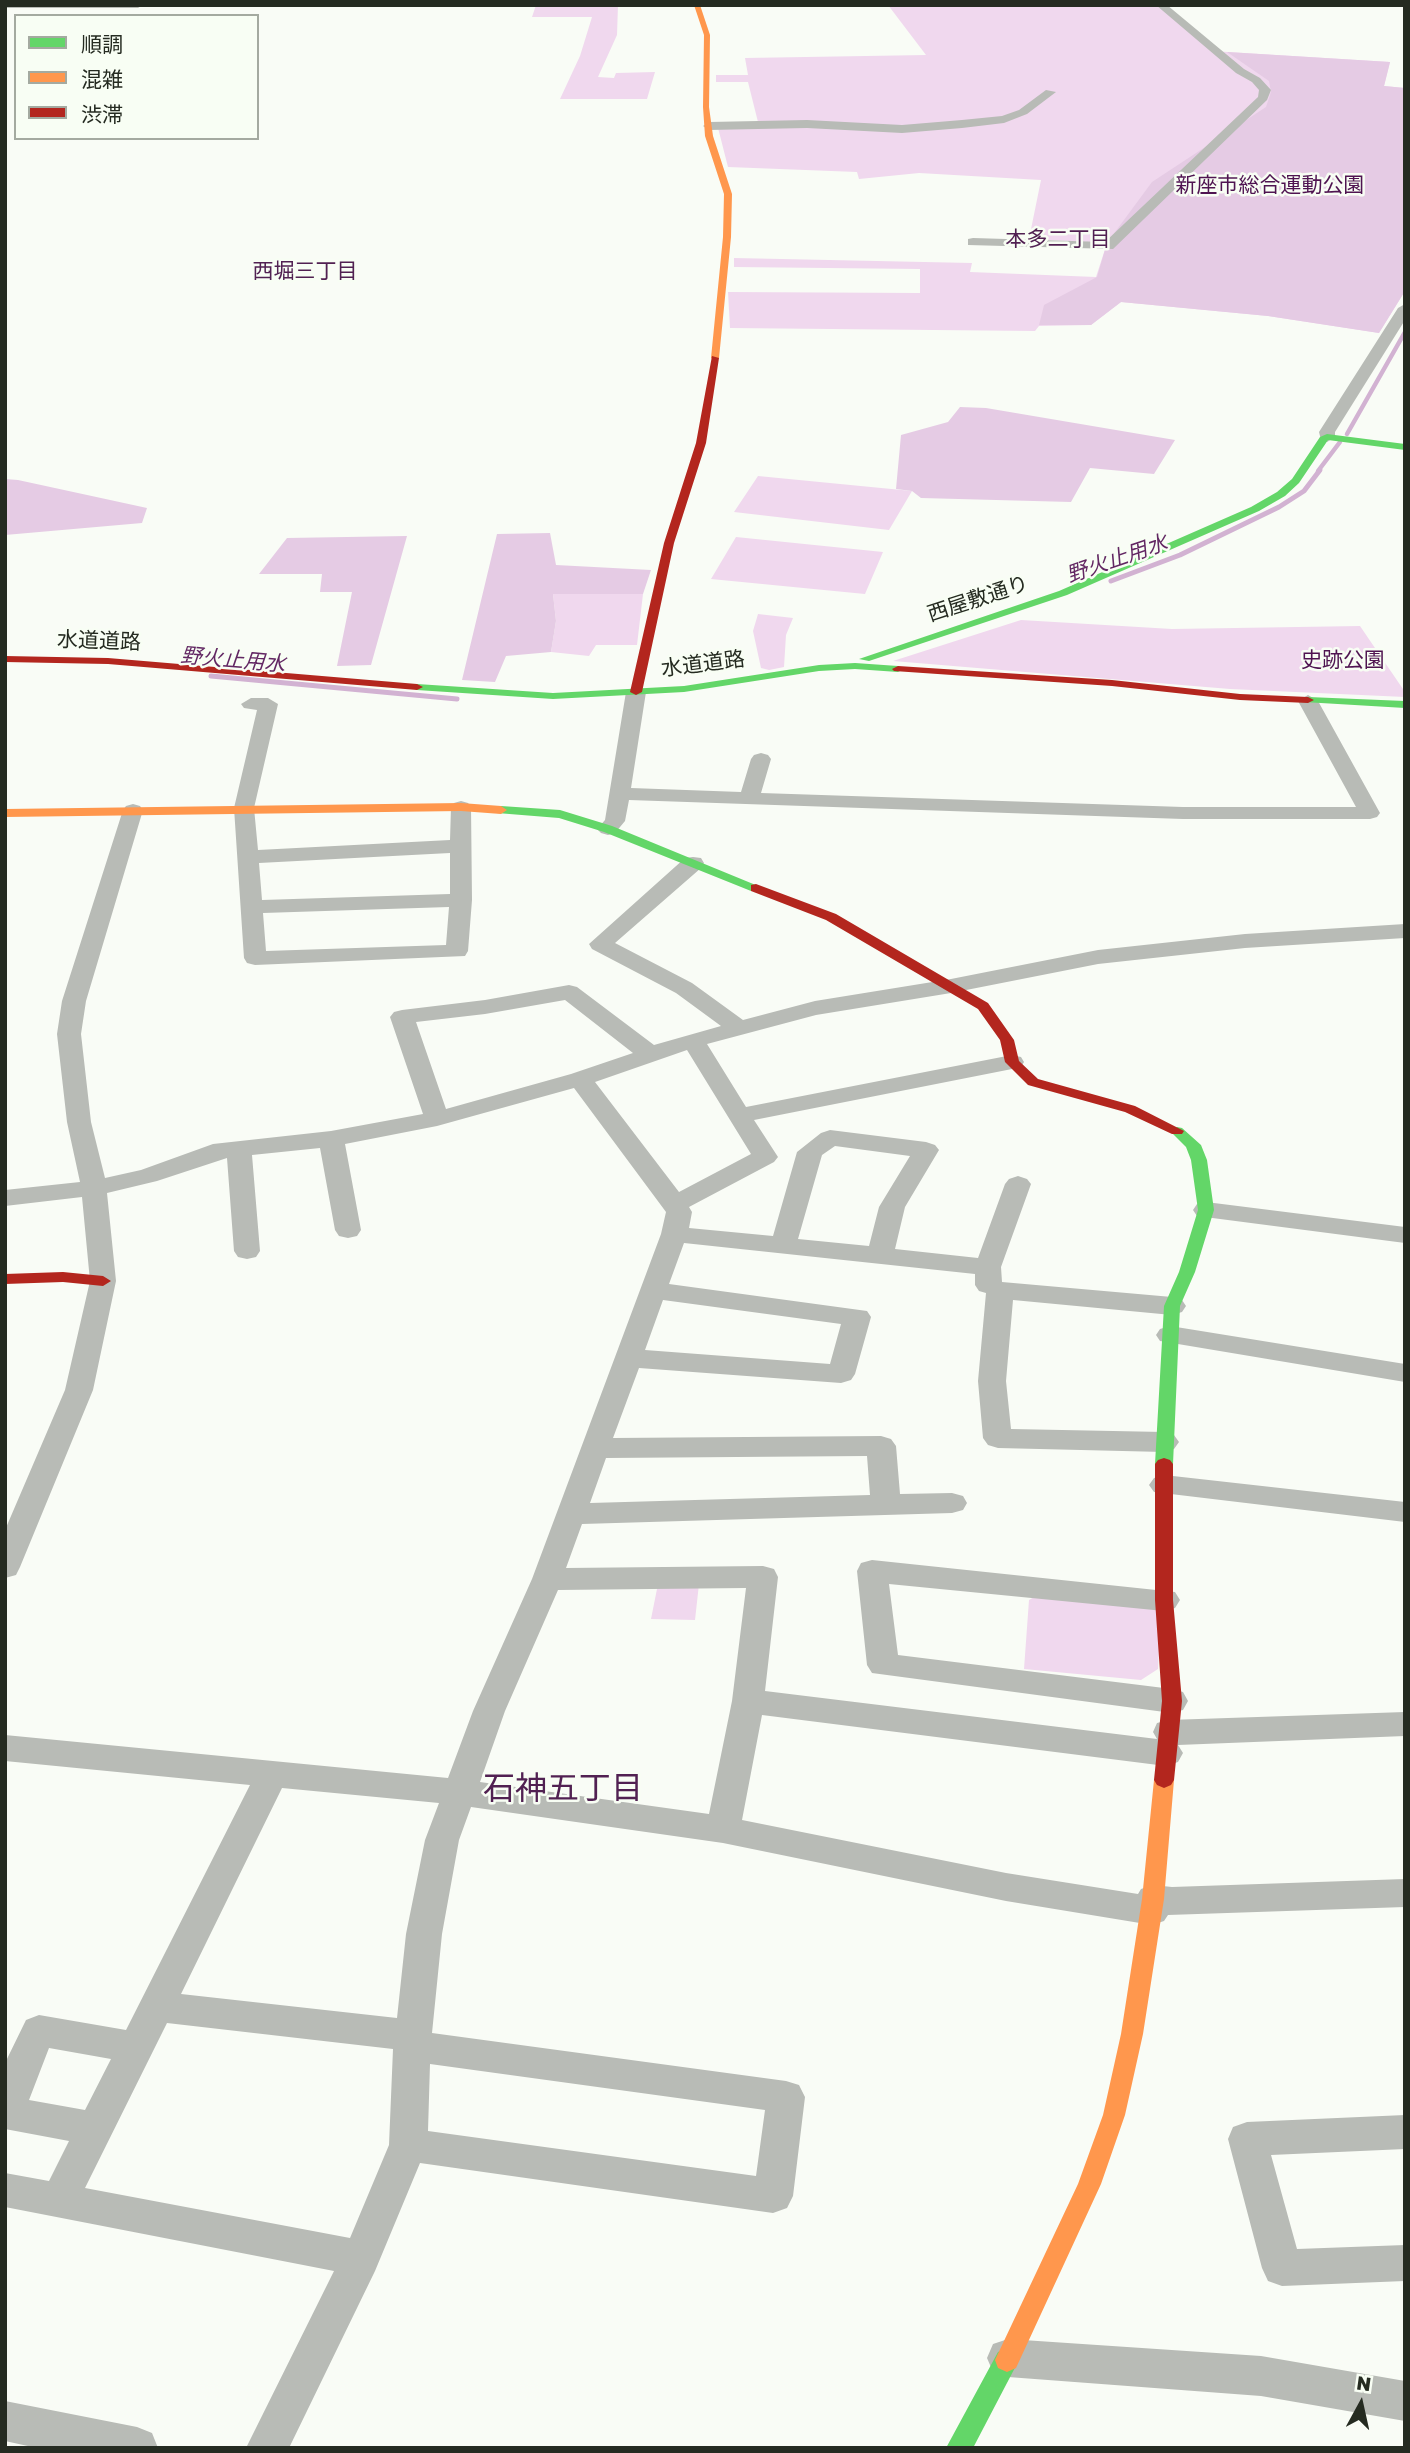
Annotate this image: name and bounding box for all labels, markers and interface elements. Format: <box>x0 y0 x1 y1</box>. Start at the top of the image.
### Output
legend <box>14 14 259 140</box>
text: 順調 <box>81 31 123 57</box>
text: 混雑 <box>81 66 123 92</box>
text: 渋滞 <box>81 101 123 127</box>
park label: 新座市総合運動公園 <box>1176 172 1364 198</box>
district label: 本多二丁目 <box>1006 226 1110 252</box>
district label: 西堀三丁目 <box>253 258 357 284</box>
water label: 野火止用水 <box>1063 530 1171 588</box>
street label: 西屋敷通り <box>924 571 1032 627</box>
street label: 水道道路 <box>57 627 141 655</box>
water label: 野火止用水 <box>180 643 286 677</box>
street label: 水道道路 <box>660 646 746 682</box>
park label: 史跡公園 <box>1301 647 1385 673</box>
district label: 石神五丁目 <box>483 1770 643 1808</box>
north arrow <box>1326 2369 1396 2439</box>
text: N <box>1355 2370 1373 2395</box>

